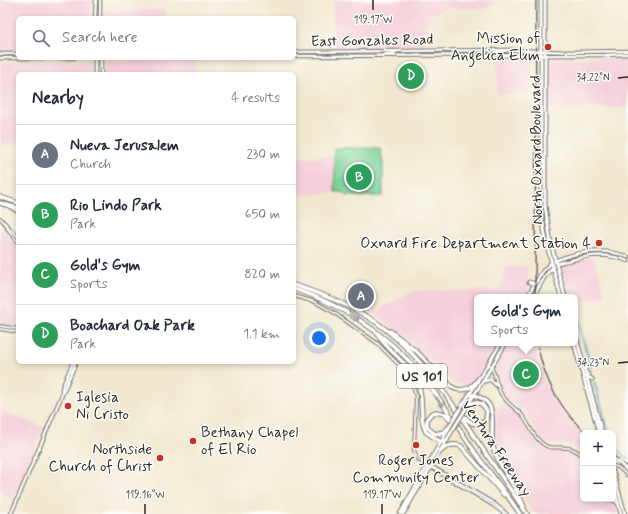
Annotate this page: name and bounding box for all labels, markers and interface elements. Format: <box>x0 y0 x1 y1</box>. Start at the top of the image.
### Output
text: 119.17°W <box>354 13 392 27</box>
search box <box>16 16 296 60</box>
icon: search <box>30 27 52 49</box>
text: Search here <box>62 28 138 48</box>
place label: Mission of Angelica Elim <box>451 29 540 67</box>
street label: East Gonzales Road <box>311 30 434 52</box>
marker: Mission of Angelica Elim <box>543 42 553 52</box>
pin: D <box>398 61 424 91</box>
text: 34.22°N <box>576 71 610 85</box>
street label: North Oxnard Boulevard <box>526 75 548 225</box>
text: Nearby <box>32 87 84 109</box>
text: 4 results <box>231 90 280 107</box>
text: Nueva Jerusalem <box>70 136 179 156</box>
text: A <box>41 146 49 163</box>
text: 230 m <box>246 146 280 163</box>
text: Church <box>70 156 111 173</box>
pin: B <box>346 162 372 192</box>
text: Rio Lindo Park <box>70 196 162 216</box>
text: B <box>41 206 49 223</box>
text: 650 m <box>245 206 280 223</box>
text: Park <box>70 216 96 233</box>
place label: Oxnard Fire Department Station 4 <box>360 234 591 254</box>
marker: Oxnard Fire Department Station 4 <box>594 238 604 248</box>
text: Gold's Gym <box>70 256 141 276</box>
text: C <box>40 266 50 283</box>
text: 820 m <box>244 266 280 283</box>
text: Sports <box>70 276 108 293</box>
pin: A <box>348 281 374 311</box>
popup <box>474 294 578 346</box>
text: Gold's Gym <box>491 302 561 322</box>
one-way arrow <box>349 313 360 322</box>
text: Boachard Oak Park <box>70 316 195 336</box>
text: Sports <box>491 322 528 339</box>
text: D <box>41 326 49 343</box>
text: 1.1 km <box>243 326 280 343</box>
your location <box>309 328 329 348</box>
text: Park <box>70 336 96 353</box>
text: 34.23°N <box>577 356 609 370</box>
pin: C <box>513 359 539 389</box>
road number: US 101 <box>397 364 447 388</box>
place label: Iglesia Ni Cristo <box>76 388 129 425</box>
one-way arrow <box>436 396 444 407</box>
street label: Ventura Freeway <box>456 396 536 501</box>
marker: Iglesia Ni Cristo <box>63 401 73 411</box>
place label: Bethany Chapel of El Rio <box>201 423 298 460</box>
map controls <box>580 430 616 502</box>
button: + <box>580 430 616 466</box>
marker: Bethany Chapel of El Rio <box>188 436 198 446</box>
place label: Northside Church of Christ <box>48 440 153 477</box>
marker: Roger Jones Community Center <box>411 440 421 450</box>
place label: Roger Jones Community Center <box>353 451 479 488</box>
marker: Northside Church of Christ <box>155 453 165 463</box>
button: − <box>580 466 616 502</box>
text: 119.16°W <box>126 488 164 502</box>
text: 119.17°W <box>363 488 401 502</box>

